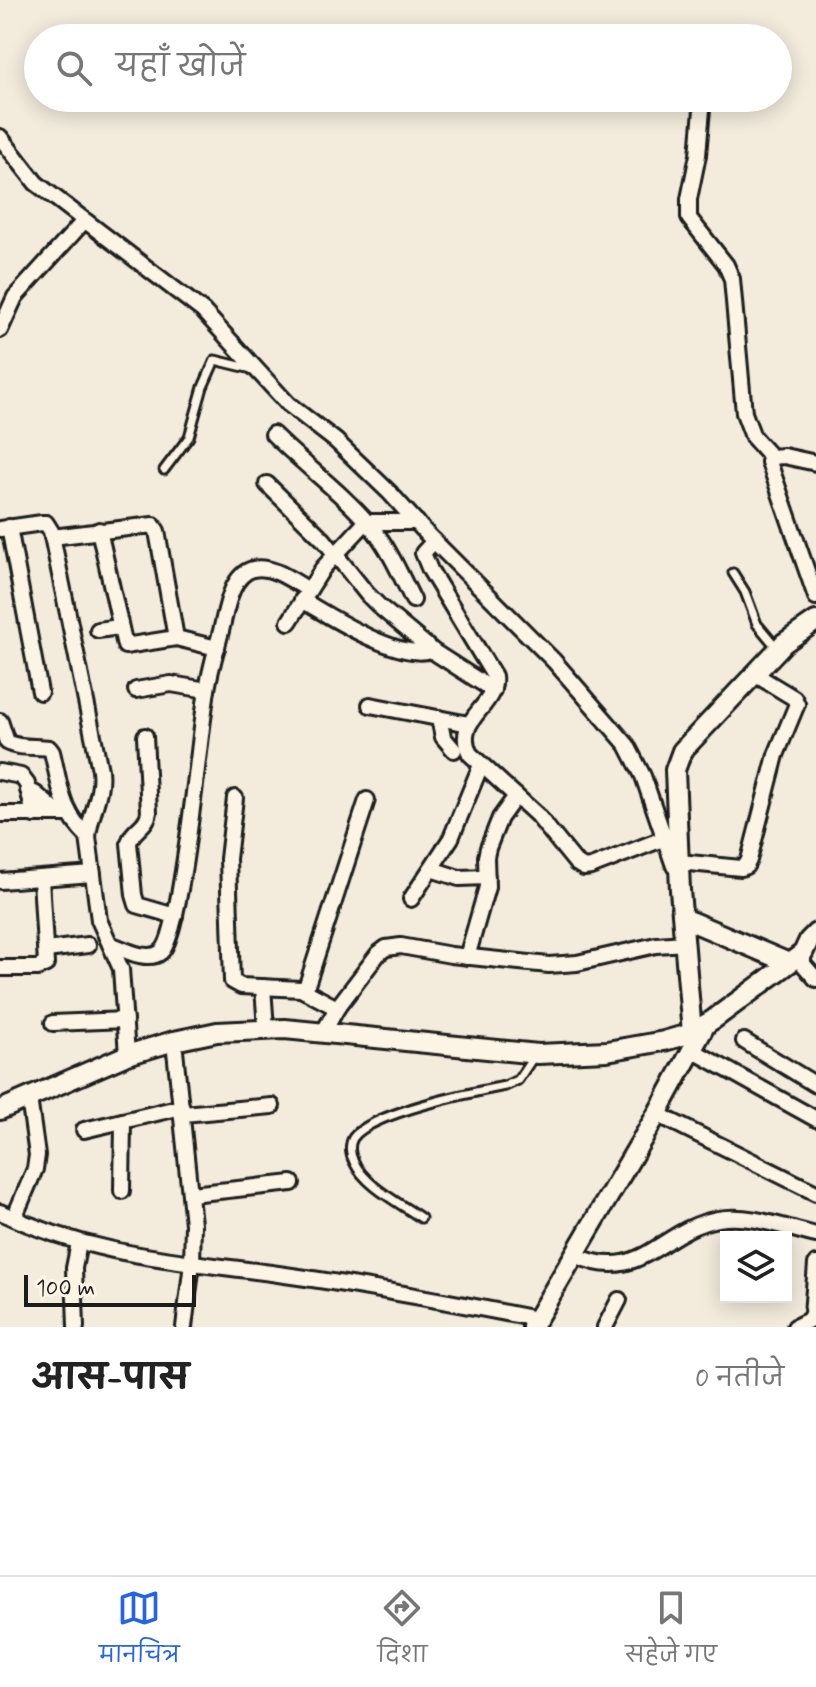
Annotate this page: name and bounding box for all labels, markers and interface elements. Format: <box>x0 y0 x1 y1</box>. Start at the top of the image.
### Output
search box <box>24 24 792 112</box>
icon: search <box>52 46 96 90</box>
text: यहाँ खोजें <box>116 48 245 87</box>
map controls <box>720 1231 792 1303</box>
button: layers <box>720 1231 792 1303</box>
scale bar <box>24 1271 196 1307</box>
text: 100 m <box>36 1275 95 1303</box>
text: आस-पास <box>32 1356 189 1401</box>
text: 0 नतीजे <box>695 1362 784 1396</box>
tab: मानचित्र <box>99 1586 180 1679</box>
tab: दिशा <box>378 1586 427 1679</box>
tab: सहेजे गए <box>625 1586 717 1679</box>

